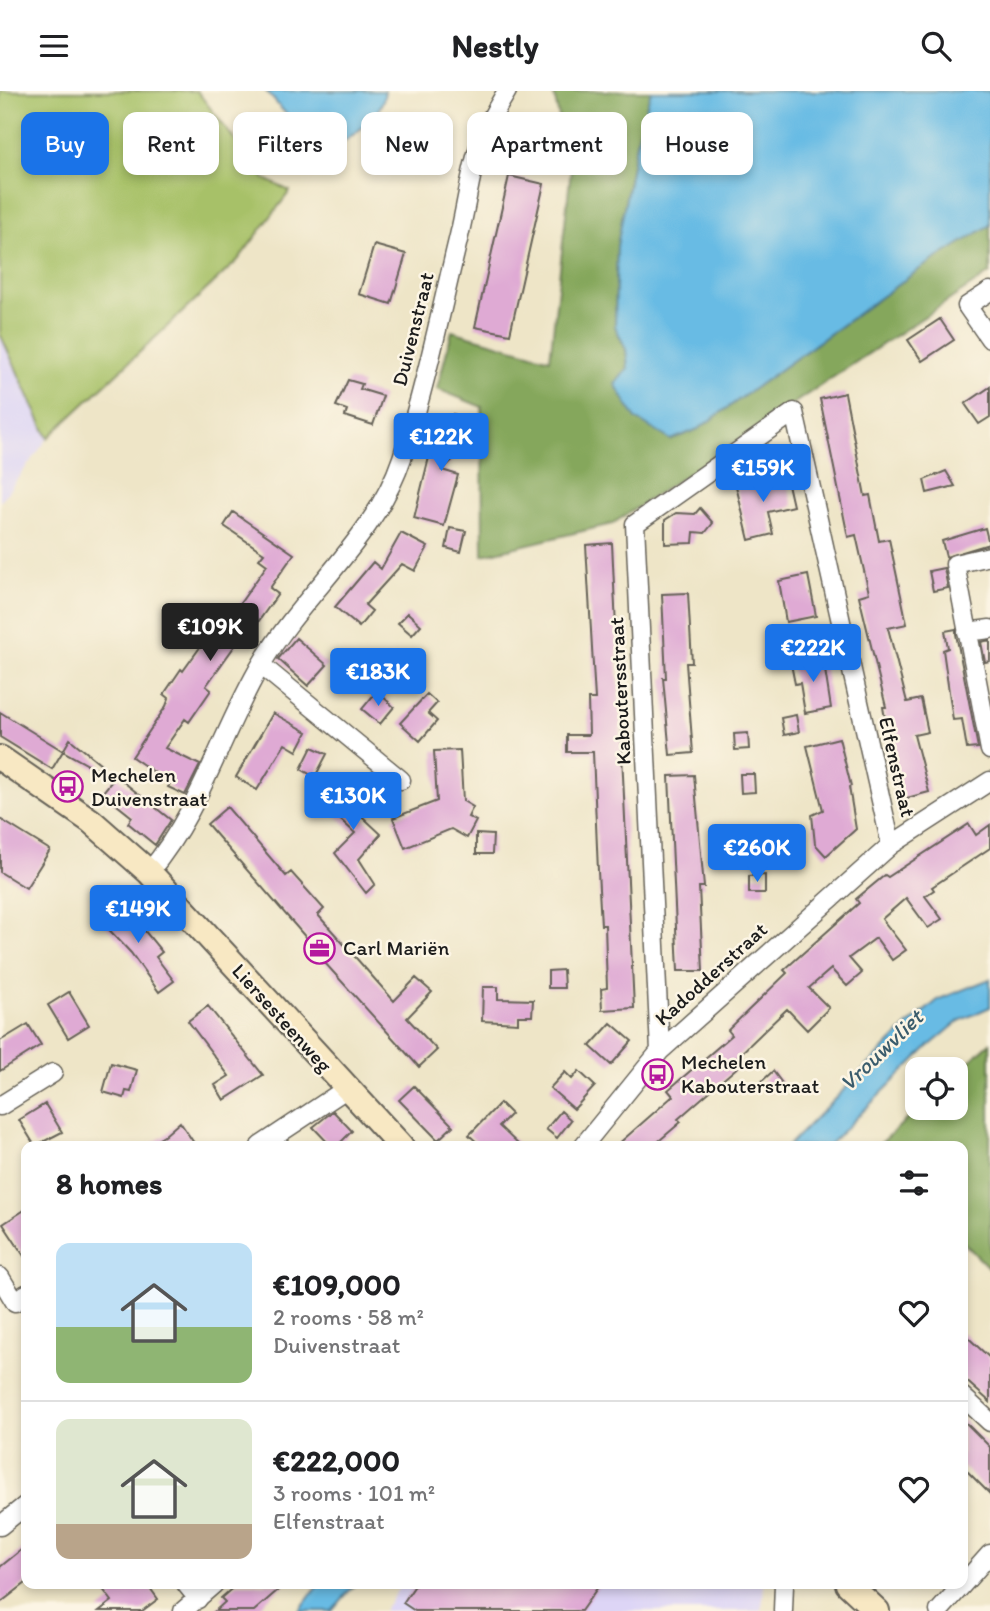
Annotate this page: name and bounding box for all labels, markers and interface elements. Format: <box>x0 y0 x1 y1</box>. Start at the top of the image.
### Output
icon: menu <box>35 27 73 65</box>
text: Nestly <box>451 27 539 65</box>
icon: search <box>917 27 955 65</box>
chip: Buy <box>21 112 109 175</box>
chip: Rent <box>123 112 219 175</box>
chip: Filters <box>233 112 347 175</box>
chip: New <box>361 112 453 175</box>
chip: Apartment <box>467 112 627 175</box>
chip: House <box>641 112 753 175</box>
street label: Duivenstraat <box>386 269 439 388</box>
pin: €122K <box>392 413 490 473</box>
text: €122K <box>410 422 472 450</box>
pin: €159K <box>714 445 812 504</box>
text: €159K <box>732 453 794 481</box>
pin: €109K <box>161 603 259 663</box>
text: €109K <box>178 612 242 640</box>
street label: Kaboutersstraat <box>603 616 636 766</box>
pin: €222K <box>764 625 862 684</box>
text: €222K <box>781 633 845 661</box>
pin: €183K <box>329 649 427 708</box>
text: €183K <box>346 657 410 685</box>
street label: Elfenstraat <box>874 714 921 820</box>
place label: Mechelen Duivenstraat <box>91 762 207 811</box>
bus stop icon: Mechelen Duivenstraat <box>51 770 85 804</box>
pin: €130K <box>304 773 402 832</box>
text: €130K <box>320 781 386 809</box>
pin: €260K <box>708 825 806 884</box>
text: €260K <box>724 833 790 861</box>
pin: €149K <box>89 885 187 945</box>
text: €149K <box>106 894 170 922</box>
street label: Kadodderstraat <box>649 917 772 1031</box>
office icon: Carl Mariën <box>303 931 337 965</box>
place label: Carl Mariën <box>343 935 449 960</box>
street label: Liersesteenweg <box>227 958 338 1077</box>
water label: Vrouwvliet <box>833 1002 930 1097</box>
place label: Mechelen Kabouterstraat <box>681 1049 820 1098</box>
bus stop icon: Mechelen Kabouterstraat <box>641 1057 675 1091</box>
map controls <box>905 1057 968 1120</box>
button: locate <box>905 1057 968 1120</box>
icon: filters <box>895 1164 933 1202</box>
text: 8 homes <box>56 1165 163 1202</box>
text: €109,000 <box>273 1266 401 1303</box>
icon: home <box>112 1271 196 1355</box>
icon: heart <box>895 1294 933 1332</box>
text: 2 rooms · 58 m² <box>273 1303 424 1331</box>
text: Duivenstraat <box>273 1331 400 1359</box>
text: €222,000 <box>273 1442 400 1479</box>
icon: home <box>112 1447 196 1531</box>
icon: heart <box>895 1470 933 1508</box>
text: 3 rooms · 101 m² <box>273 1479 435 1507</box>
text: Elfenstraat <box>273 1507 385 1535</box>

